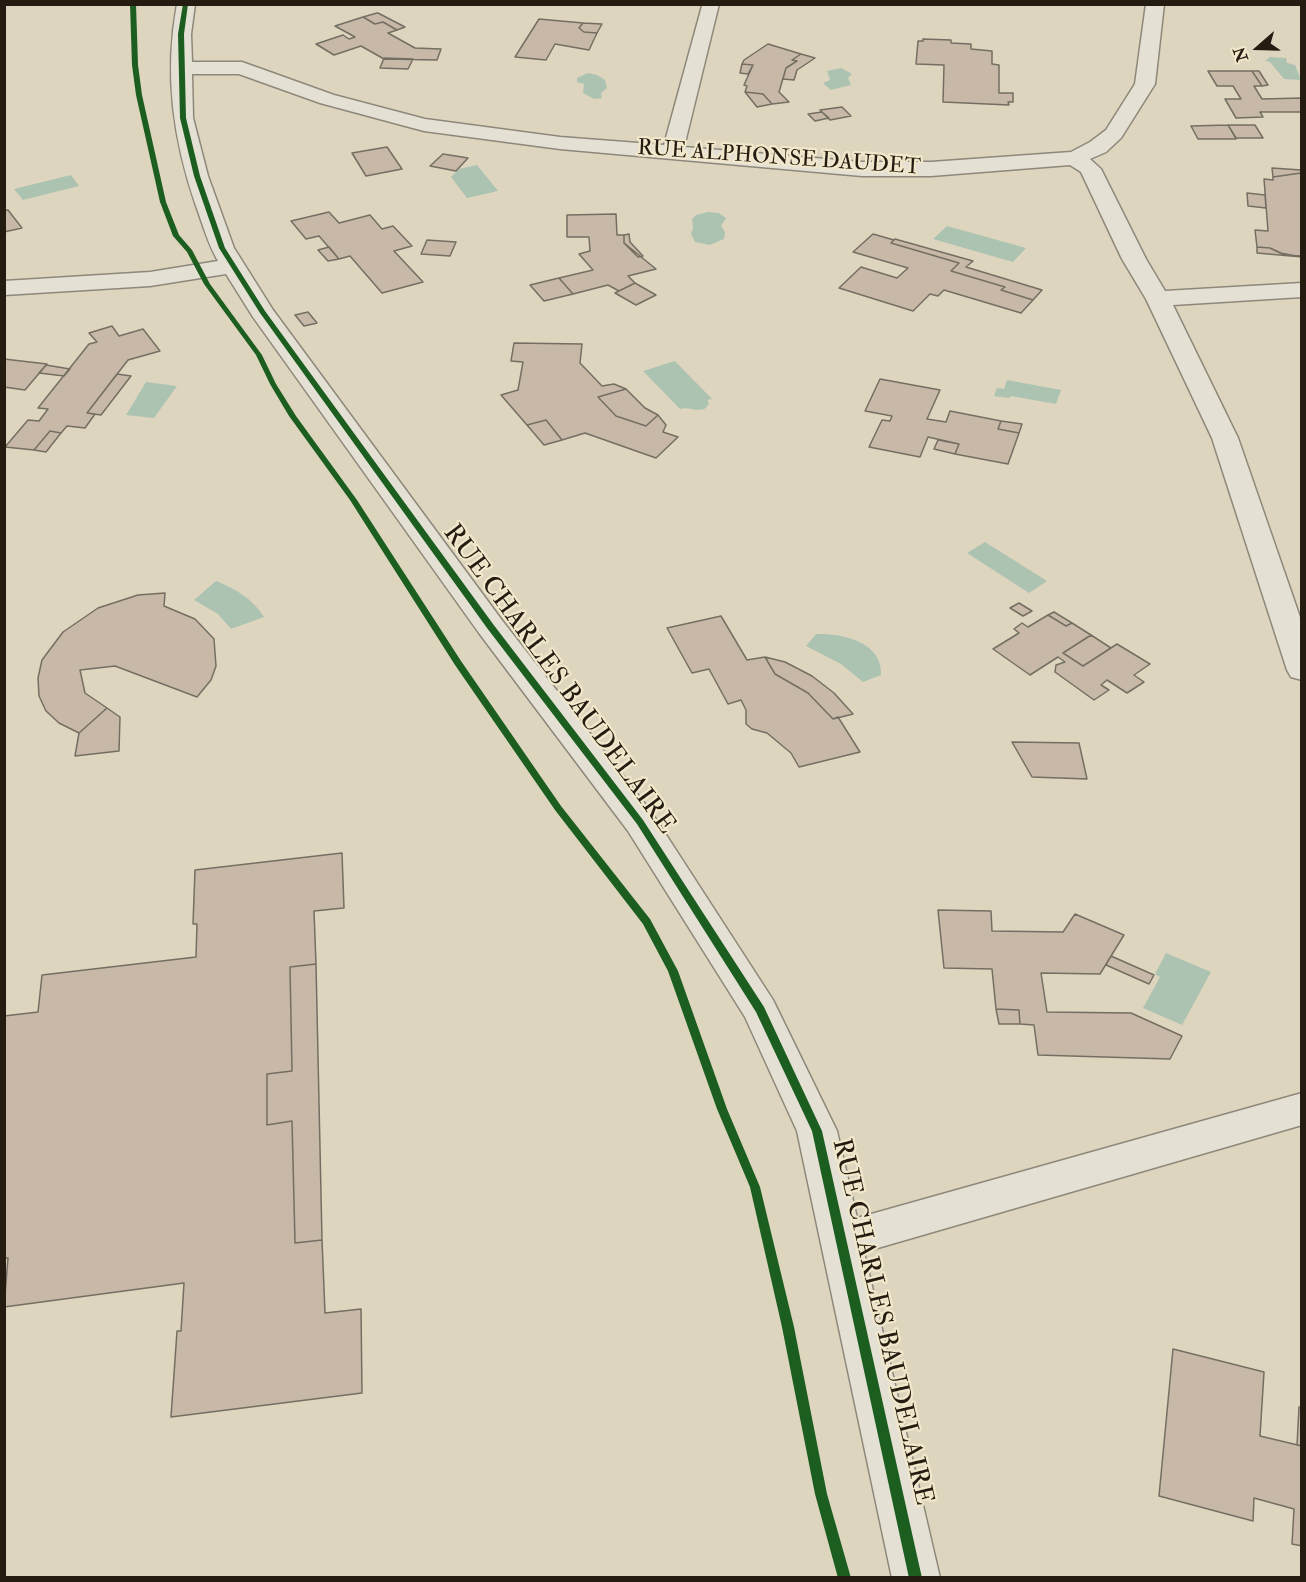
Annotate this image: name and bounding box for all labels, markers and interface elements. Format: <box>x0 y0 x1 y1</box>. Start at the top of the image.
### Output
north arrow <box>1228 18 1288 78</box>
text: N <box>1229 44 1253 64</box>
street label: RUE ALPHONSE DAUDET <box>636 136 922 182</box>
street label: RUE CHARLES BAUDELAIRE <box>435 519 681 841</box>
street label: RUE CHARLES BAUDELAIRE <box>824 1136 938 1508</box>

